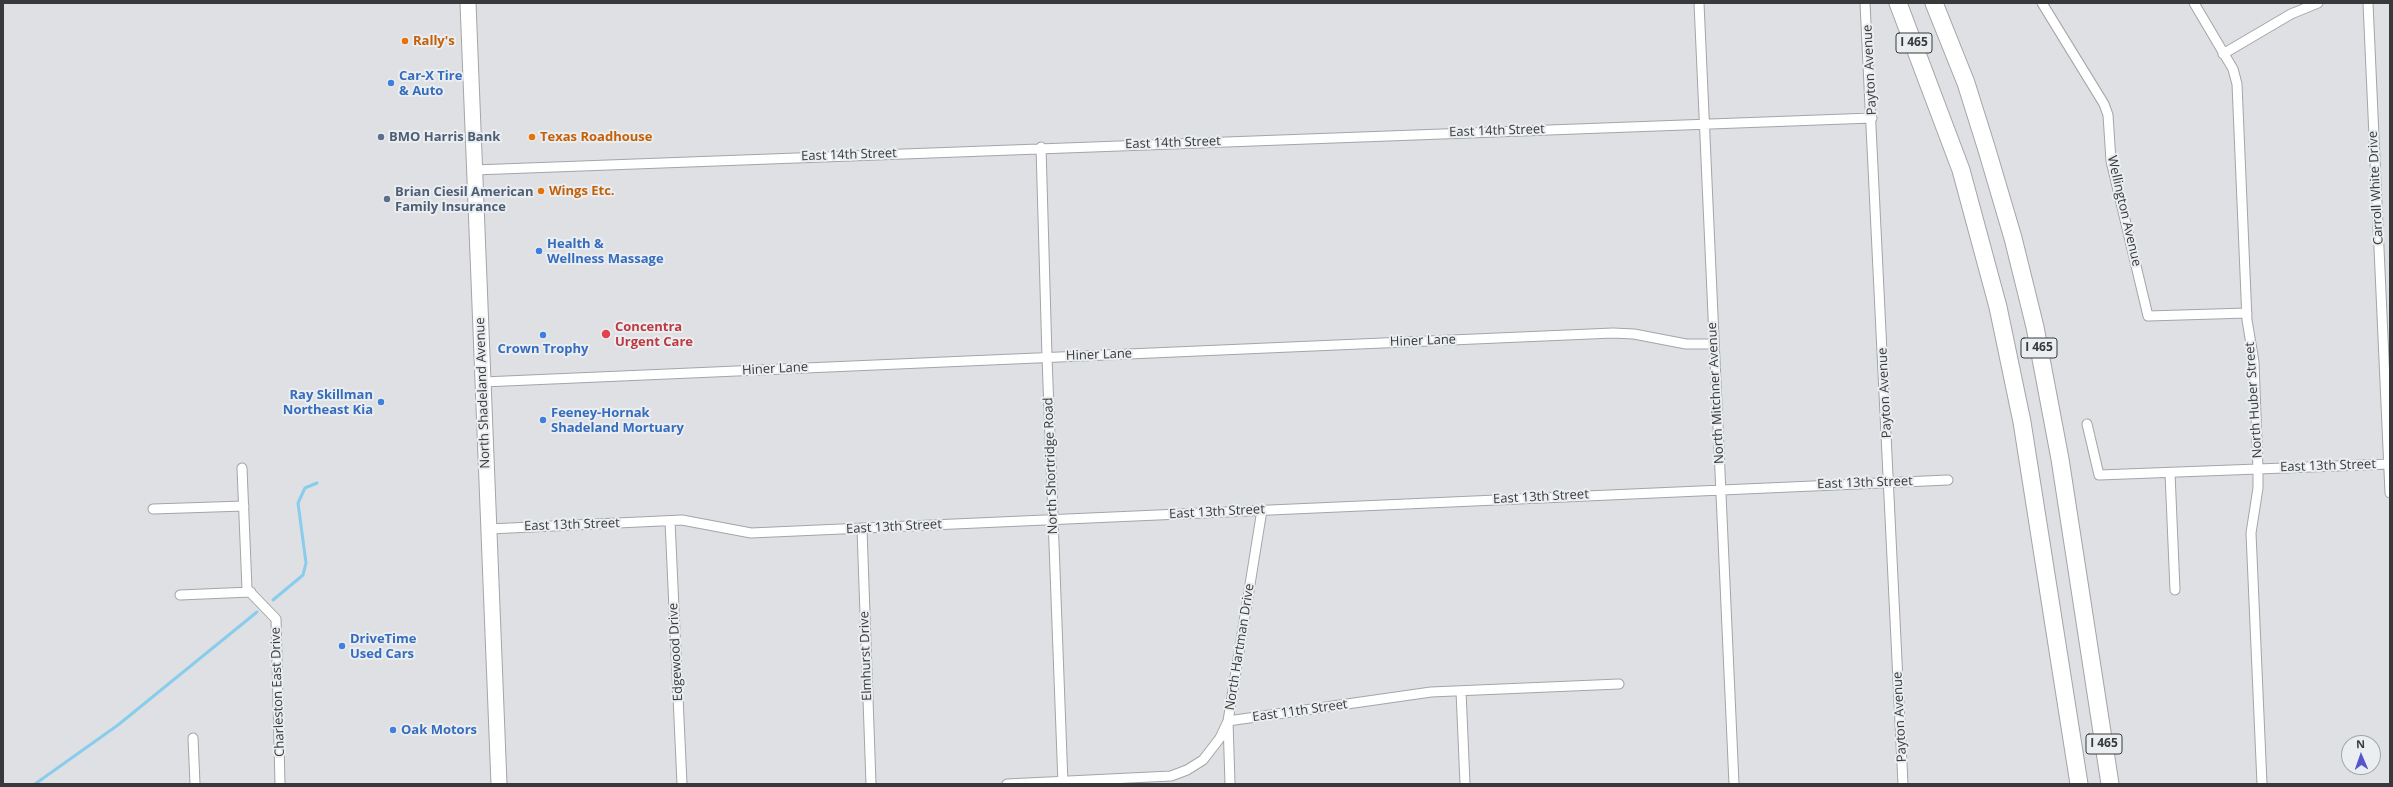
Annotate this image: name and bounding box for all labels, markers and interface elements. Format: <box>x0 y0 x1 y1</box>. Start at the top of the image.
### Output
street label: Payton Avenue <box>1860 24 1880 116</box>
place label: Rally's <box>413 33 455 49</box>
road number: I 465 <box>1896 33 1932 53</box>
marker: Rally's <box>400 36 410 46</box>
place label: Car-X Tire & Auto <box>399 68 462 99</box>
marker: Car-X Tire & Auto <box>386 78 396 88</box>
street label: East 14th Street <box>1449 122 1545 140</box>
place label: BMO Harris Bank <box>389 129 500 145</box>
place label: Texas Roadhouse <box>540 129 652 145</box>
street label: Carroll White Drive <box>2365 131 2387 245</box>
marker: BMO Harris Bank <box>376 132 386 142</box>
marker: Texas Roadhouse <box>527 132 537 142</box>
street label: East 14th Street <box>1125 134 1221 152</box>
street label: East 14th Street <box>801 146 897 164</box>
street label: Wellington Avenue <box>2104 154 2144 268</box>
place label: Wings Etc. <box>549 183 615 199</box>
place label: Brian Ciesil American Family Insurance <box>395 184 533 215</box>
marker: Wings Etc. <box>536 186 546 196</box>
marker: Brian Ciesil American Family Insurance <box>382 194 392 204</box>
place label: Health & Wellness Massage <box>547 236 664 267</box>
marker: Health & Wellness Massage <box>534 246 544 256</box>
street label: North Shadeland Avenue <box>473 317 493 469</box>
place label: Concentra Urgent Care <box>615 319 693 350</box>
street label: North Mitchner Avenue <box>1704 322 1728 464</box>
marker: Concentra Urgent Care <box>600 328 612 340</box>
marker: Crown Trophy <box>538 330 548 340</box>
street label: Hiner Lane <box>1390 332 1456 350</box>
road number: I 465 <box>2021 338 2057 358</box>
place label: Crown Trophy <box>498 341 588 357</box>
street label: North Huber Street <box>2242 341 2266 459</box>
street label: Hiner Lane <box>1066 346 1132 364</box>
street label: Payton Avenue <box>1875 347 1895 439</box>
street label: Hiner Lane <box>742 359 808 379</box>
place label: Ray Skillman Northeast Kia <box>283 387 373 418</box>
marker: Ray Skillman Northeast Kia <box>376 397 386 407</box>
street label: North Shortridge Road <box>1041 397 1061 535</box>
place label: Feeney-Hornak Shadeland Mortuary <box>551 405 684 436</box>
marker: Feeney-Hornak Shadeland Mortuary <box>538 415 548 425</box>
street label: East 13th Street <box>2280 457 2376 475</box>
street label: East 13th Street <box>1817 474 1913 492</box>
street label: East 13th Street <box>1493 487 1589 507</box>
street label: East 13th Street <box>1169 502 1265 522</box>
street label: East 13th Street <box>524 516 620 534</box>
street label: East 13th Street <box>846 517 942 537</box>
street label: North Hartman Drive <box>1222 583 1258 711</box>
street label: Edgewood Drive <box>666 602 686 702</box>
street label: Elmhurst Drive <box>857 611 875 701</box>
street label: Charleston East Drive <box>268 627 288 757</box>
place label: DriveTime Used Cars <box>350 631 417 662</box>
marker: DriveTime Used Cars <box>337 641 347 651</box>
street label: Payton Avenue <box>1890 671 1910 763</box>
street label: East 11th Street <box>1251 697 1349 725</box>
place label: Oak Motors <box>401 722 477 738</box>
marker: Oak Motors <box>388 725 398 735</box>
road number: I 465 <box>2086 734 2122 754</box>
north arrow <box>2341 735 2381 775</box>
text: N <box>2356 736 2365 751</box>

